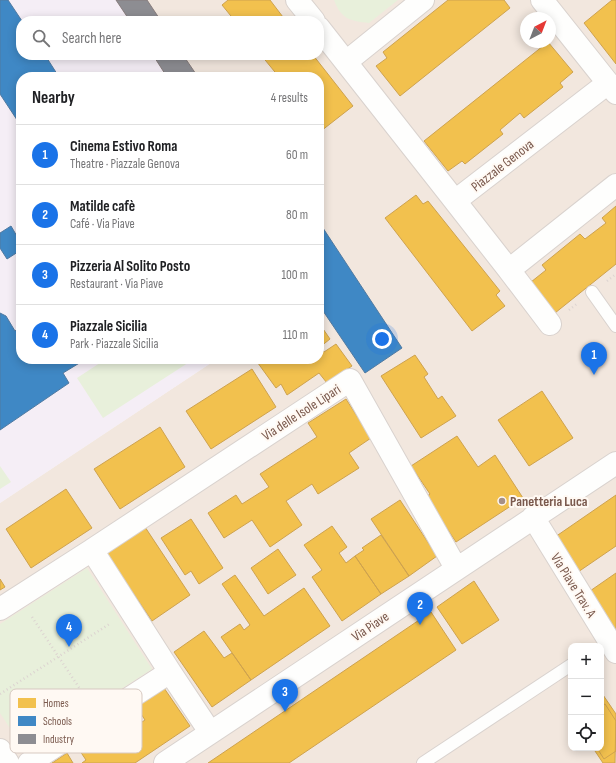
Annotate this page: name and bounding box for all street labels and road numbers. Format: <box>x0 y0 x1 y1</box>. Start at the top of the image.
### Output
street label: Piazzale Genova <box>468 136 537 195</box>
street label: Via delle Isole Lipari <box>259 381 344 444</box>
street label: Via Piave Trav. A <box>547 550 601 621</box>
street label: Via Piave <box>348 608 392 645</box>

